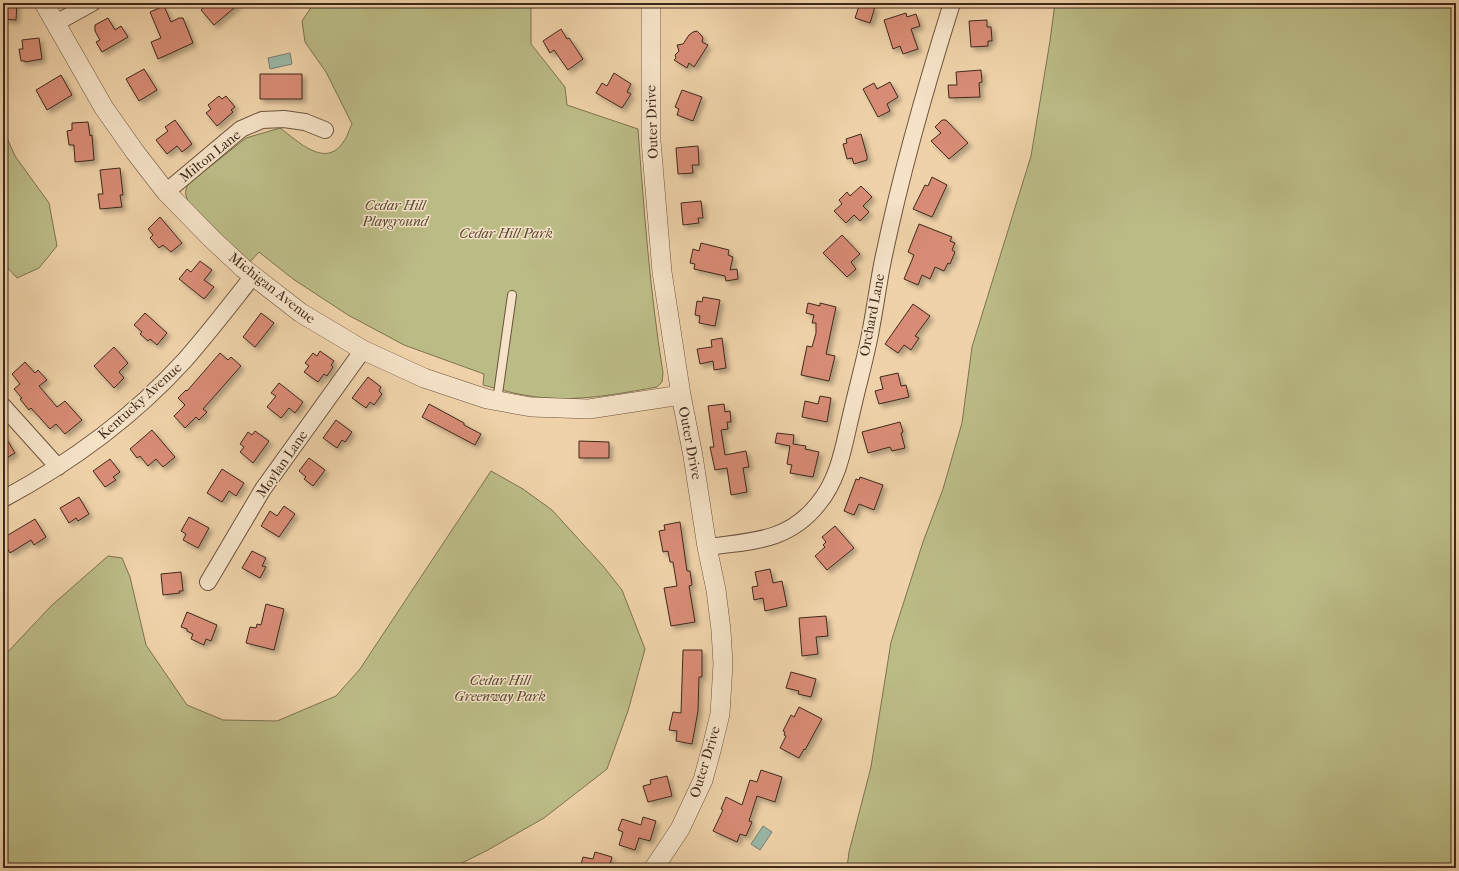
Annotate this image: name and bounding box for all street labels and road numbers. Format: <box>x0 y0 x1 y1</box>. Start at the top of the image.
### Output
street label: Outer Drive <box>642 85 662 159</box>
street label: Milton Lane <box>176 126 244 186</box>
street label: Michigan Avenue <box>225 249 319 327</box>
street label: Orchard Lane <box>856 272 888 358</box>
street label: Kentucky Avenue <box>95 359 185 443</box>
street label: Outer Drive <box>675 405 705 481</box>
street label: Moylan Lane <box>253 427 311 501</box>
street label: Outer Drive <box>686 724 724 800</box>

